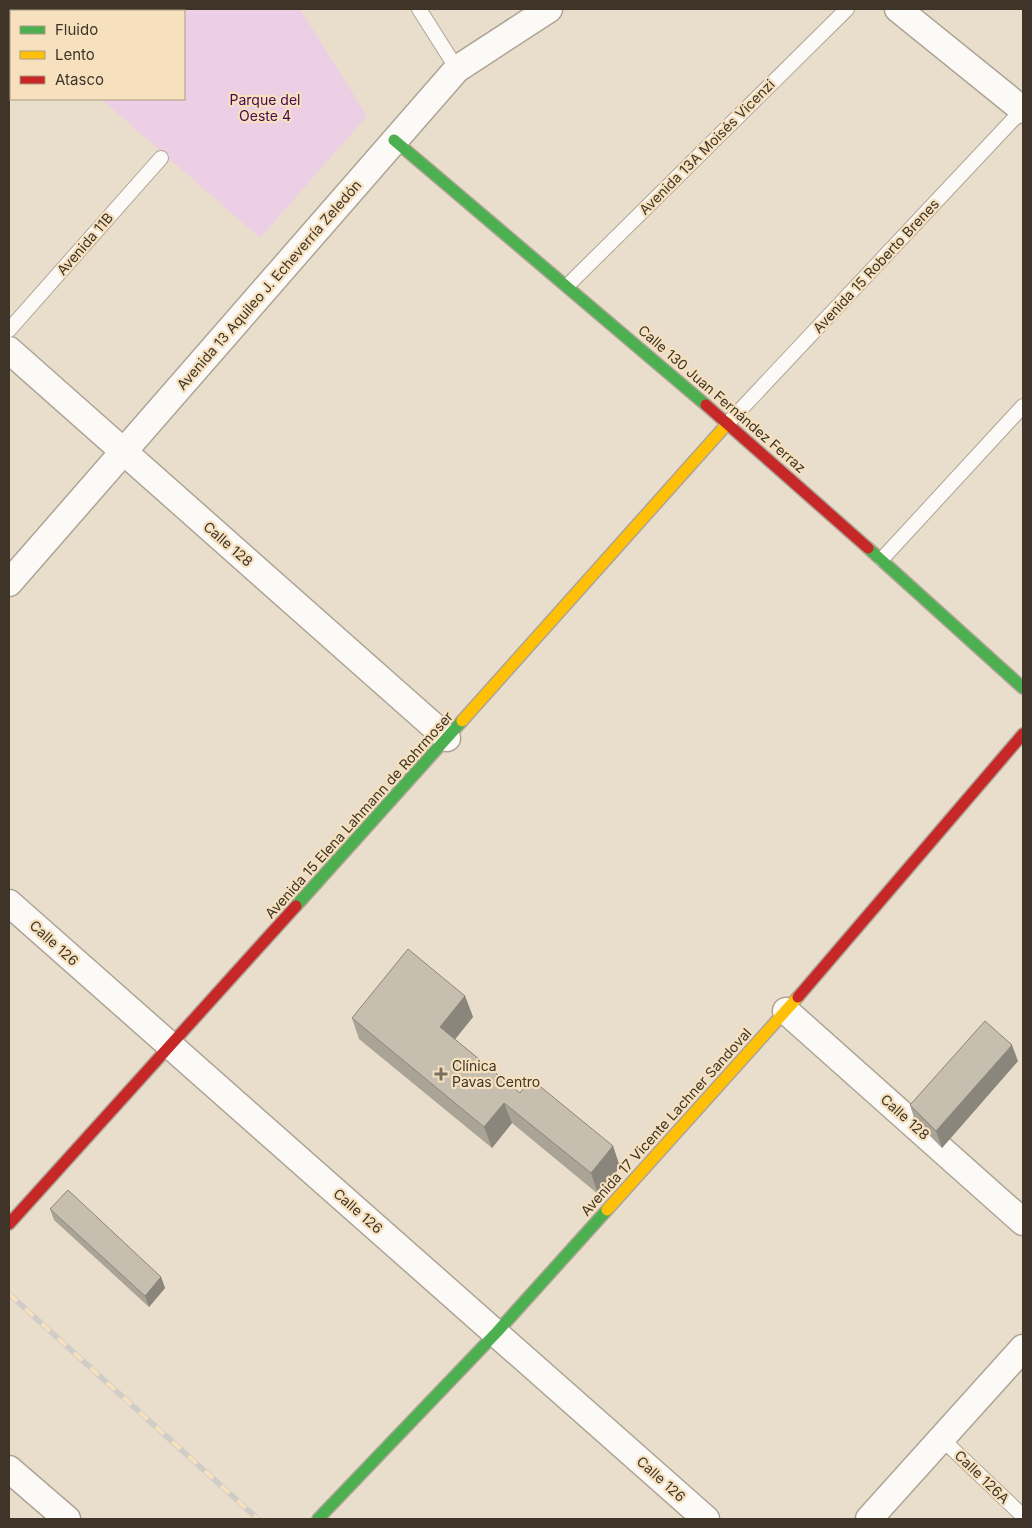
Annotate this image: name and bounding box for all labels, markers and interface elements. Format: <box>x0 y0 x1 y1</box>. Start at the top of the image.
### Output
legend <box>10 10 185 100</box>
text: Fluido <box>55 20 98 39</box>
text: Lento <box>55 45 95 64</box>
text: Atasco <box>55 70 104 89</box>
street label: Avenida 13A Moisés Vicenzi <box>635 75 778 218</box>
park label: Parque del Oeste 4 <box>230 91 300 124</box>
street label: Avenida 13 Aquileo J. Echeverría Zeledón <box>173 176 364 393</box>
street label: Avenida 15 Roberto Brenes <box>809 195 942 336</box>
street label: Avenida 11B <box>53 209 116 278</box>
street label: Calle 130 Juan Fernández Ferraz <box>635 321 810 476</box>
street label: Calle 128 <box>200 518 256 570</box>
street label: Avenida 15 Elena Lahmann de Rohrmoser <box>261 708 456 922</box>
street label: Calle 126 <box>26 916 82 969</box>
street label: Avenida 17 Vicente Lachner Sandoval <box>577 1024 754 1219</box>
place label: Clínica Pavas Centro <box>452 1057 540 1090</box>
marker: Clínica Pavas Centro <box>434 1067 448 1081</box>
street label: Calle 128 <box>877 1090 933 1143</box>
street label: Calle 126 <box>330 1185 387 1237</box>
street label: Calle 126A <box>951 1446 1014 1507</box>
street label: Calle 126 <box>633 1452 689 1505</box>

